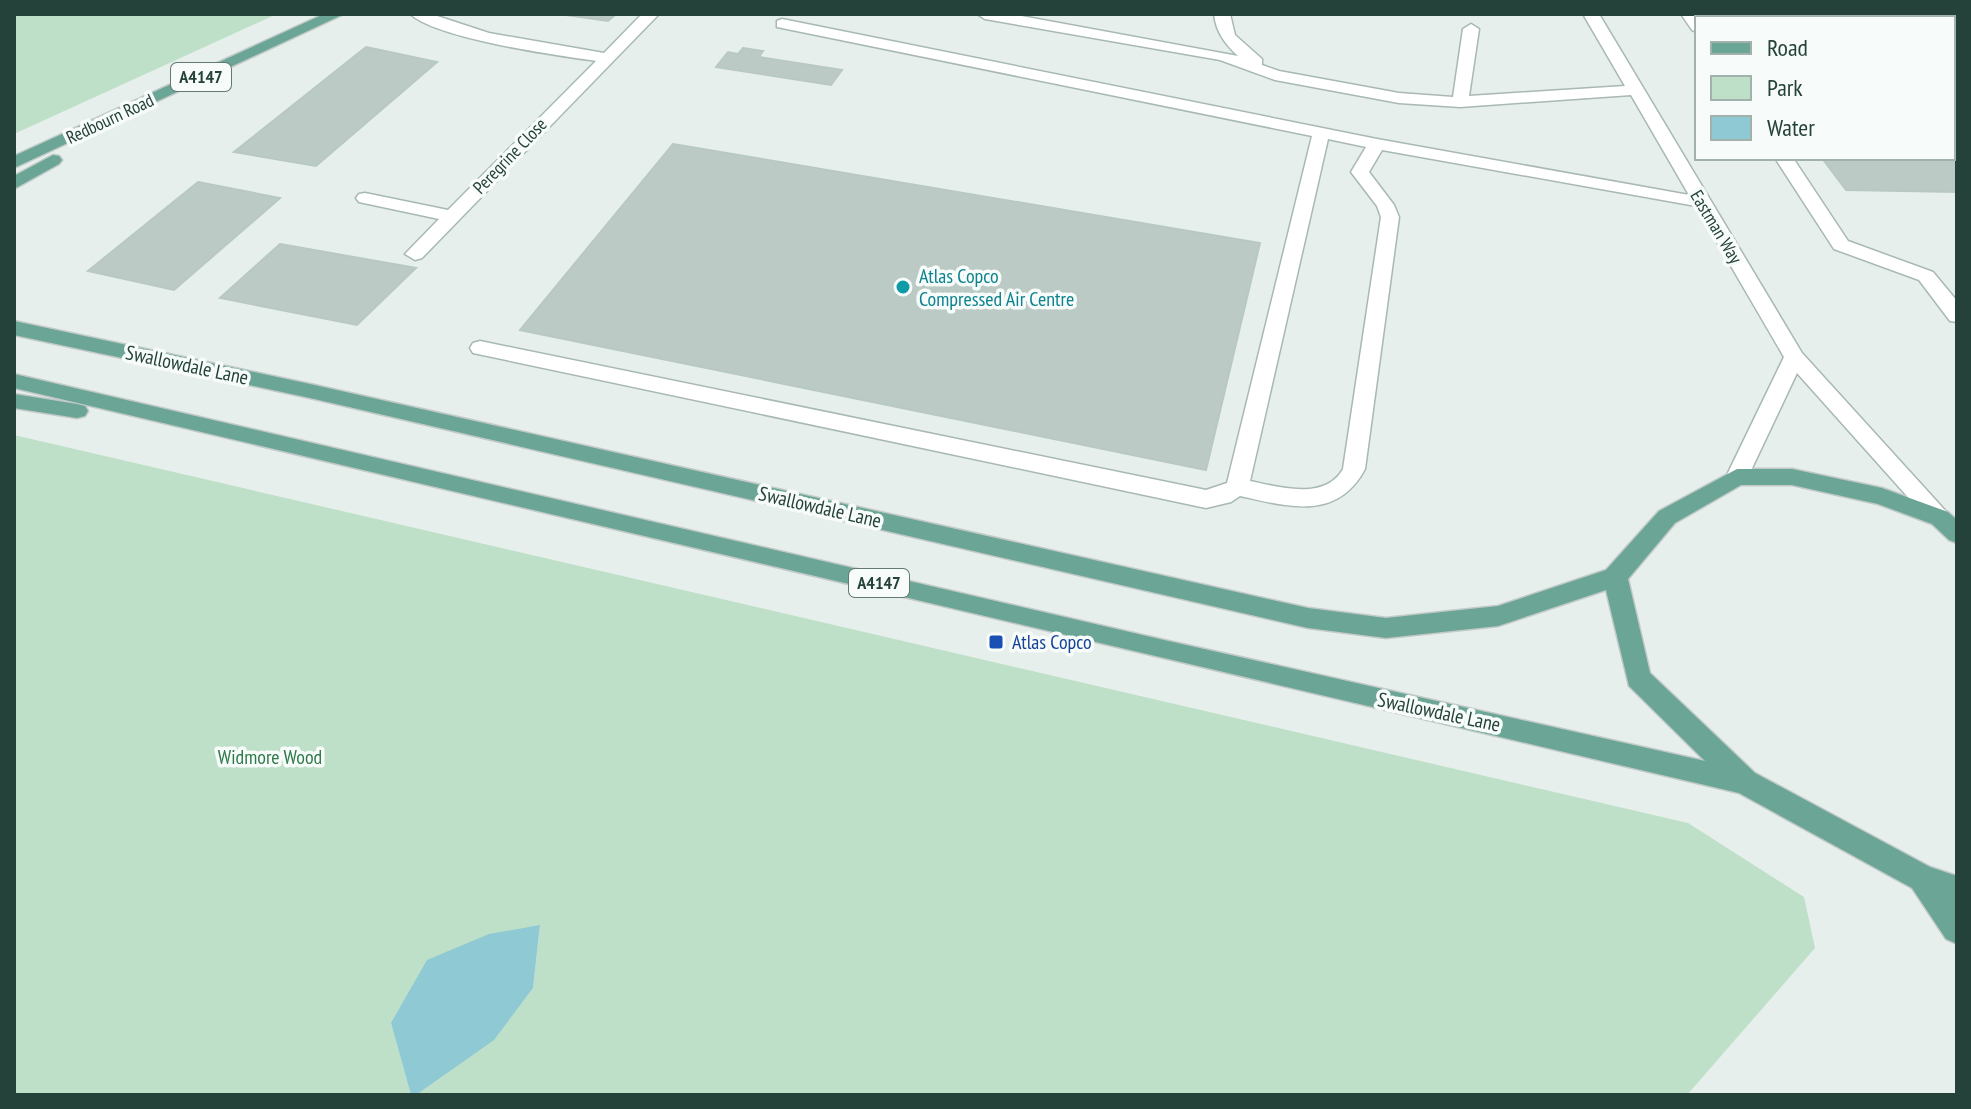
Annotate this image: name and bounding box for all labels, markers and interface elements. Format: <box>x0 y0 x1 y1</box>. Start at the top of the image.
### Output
legend <box>1695 16 1955 160</box>
text: Road <box>1767 32 1808 63</box>
road number: A4147 <box>171 63 231 91</box>
text: Park <box>1767 72 1803 103</box>
street label: Redbourn Road <box>62 88 157 149</box>
text: Water <box>1767 112 1815 143</box>
street label: Peregrine Close <box>468 113 552 198</box>
street label: Eastman Way <box>1686 186 1747 268</box>
place label: Atlas Copco Compressed Air Centre <box>919 263 1074 312</box>
marker: Atlas Copco Compressed Air Centre <box>894 278 912 296</box>
street label: Swallowdale Lane <box>123 339 251 391</box>
street label: Swallowdale Lane <box>756 480 884 534</box>
road number: A4147 <box>849 569 909 597</box>
place label: Atlas Copco <box>1012 629 1092 655</box>
marker: Atlas Copco <box>987 633 1005 651</box>
street label: Swallowdale Lane <box>1375 686 1503 738</box>
park label: Widmore Wood <box>218 744 322 770</box>

